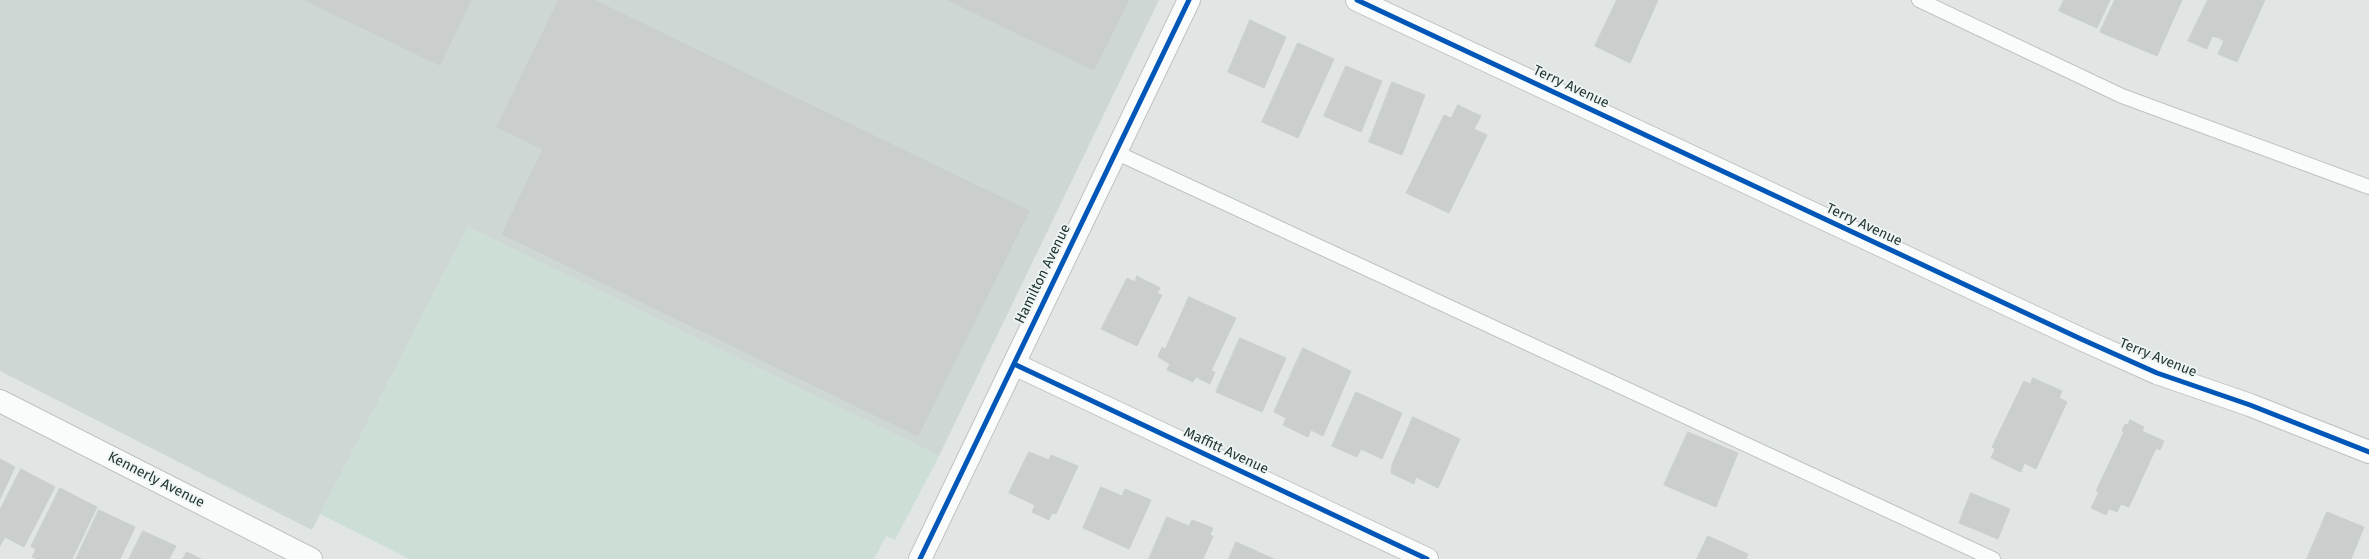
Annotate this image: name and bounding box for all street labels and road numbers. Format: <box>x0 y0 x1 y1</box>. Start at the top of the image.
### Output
street label: Terry Avenue <box>1530 62 1612 112</box>
street label: Terry Avenue <box>1823 200 1905 250</box>
street label: Hamilton Avenue <box>1012 222 1074 326</box>
street label: Terry Avenue <box>2117 335 2199 381</box>
street label: Maffitt Avenue <box>1181 424 1271 478</box>
street label: Kennerly Avenue <box>105 448 207 512</box>

